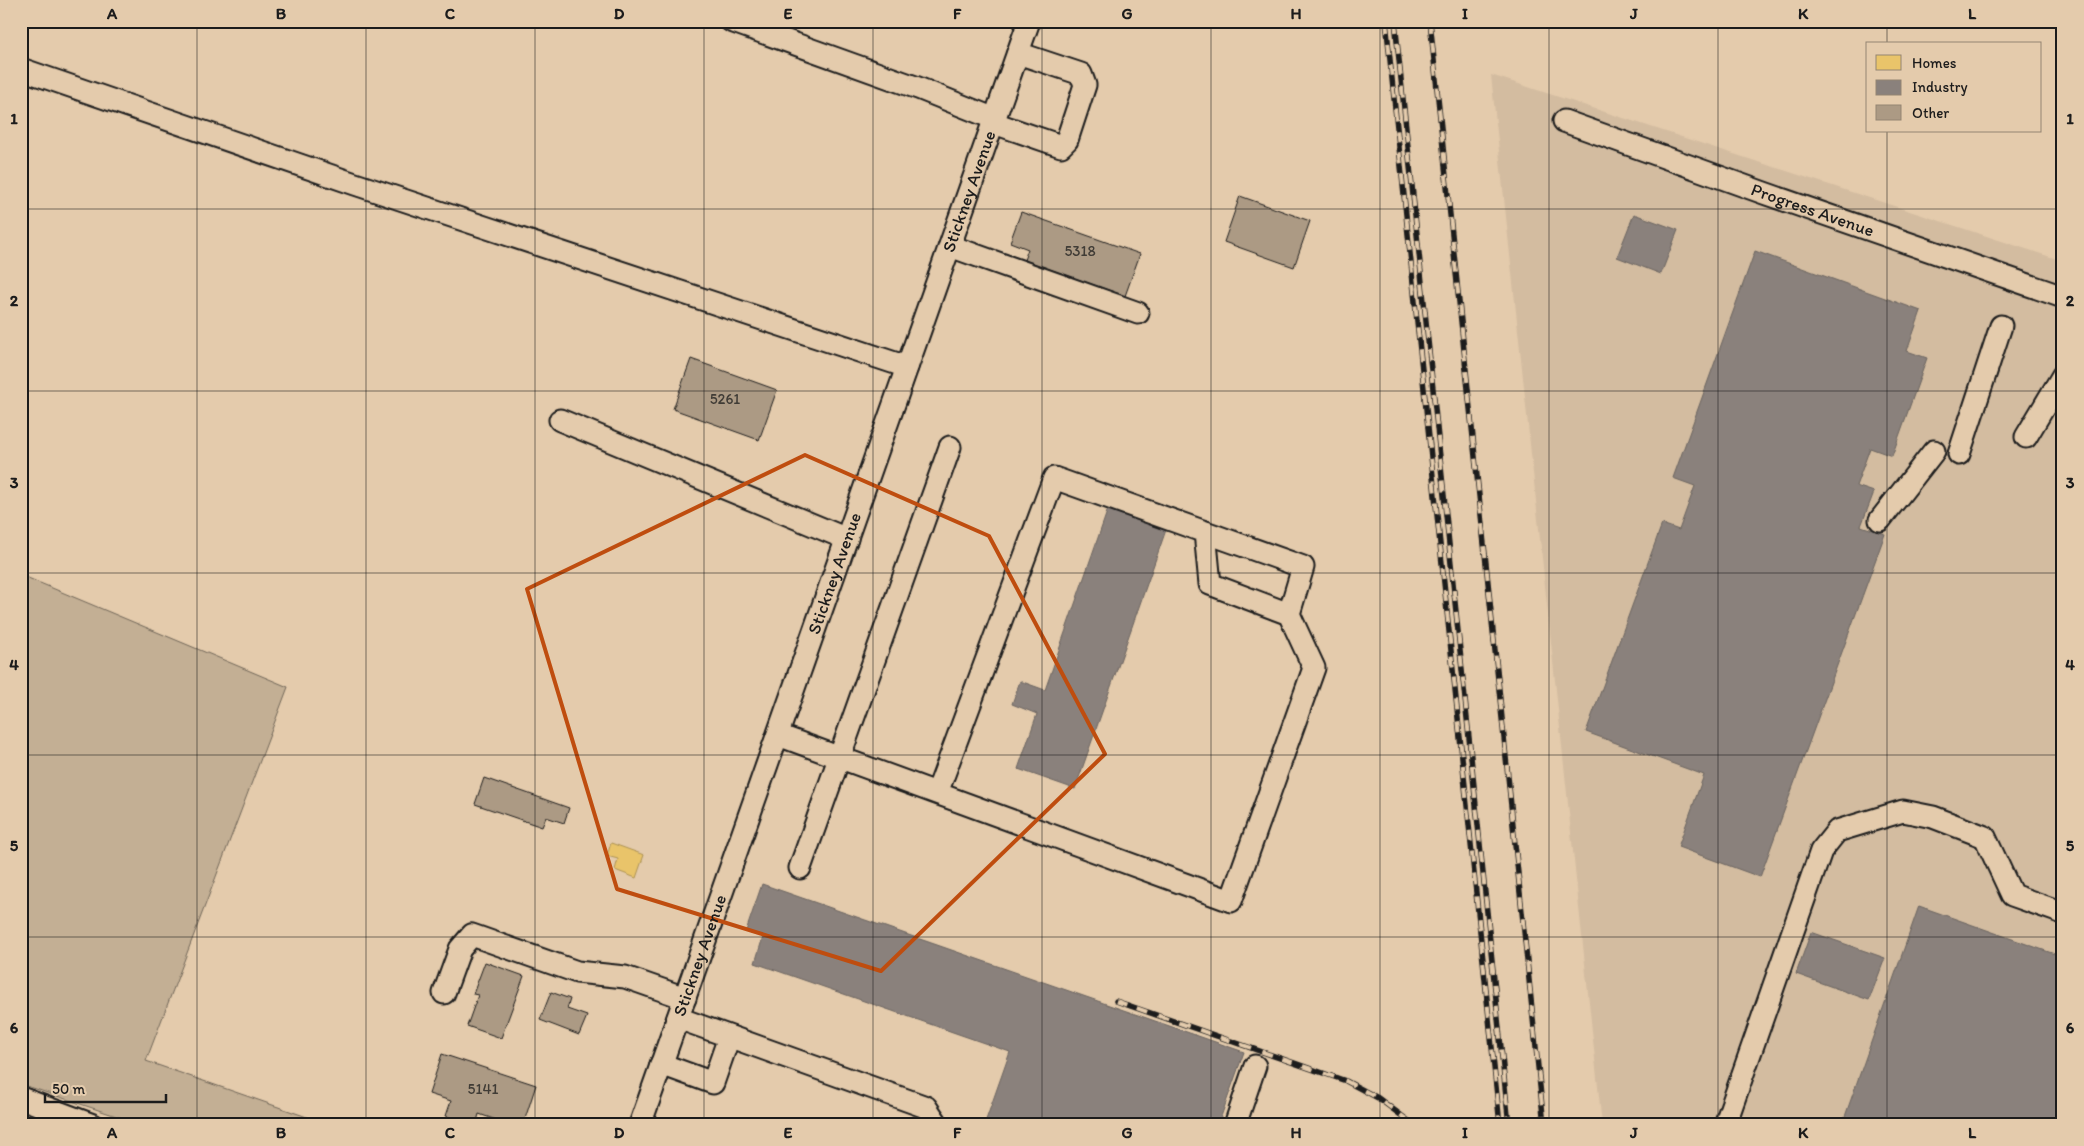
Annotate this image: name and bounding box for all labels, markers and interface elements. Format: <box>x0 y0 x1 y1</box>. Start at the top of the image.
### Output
text: A <box>106 4 118 23</box>
text: B <box>276 4 287 23</box>
text: C <box>445 4 456 23</box>
text: D <box>614 4 625 23</box>
text: E <box>784 4 793 23</box>
text: F <box>953 4 962 23</box>
text: G <box>1121 4 1133 23</box>
text: H <box>1290 4 1302 23</box>
text: I <box>1462 4 1468 23</box>
text: J <box>1629 4 1638 23</box>
text: K <box>1798 4 1809 23</box>
text: L <box>1968 4 1977 23</box>
legend <box>1866 42 2042 132</box>
text: Homes <box>1912 54 1957 72</box>
text: Industry <box>1912 78 1968 96</box>
text: Other <box>1912 104 1949 122</box>
text: 1 <box>10 109 18 128</box>
text: 1 <box>2066 109 2074 128</box>
street label: Stickney Avenue <box>937 127 1001 255</box>
street label: Progress Avenue <box>1748 178 1877 241</box>
house number: 5318 <box>1064 242 1096 260</box>
text: 2 <box>10 291 19 310</box>
text: 2 <box>2066 291 2075 310</box>
house number: 5261 <box>710 390 740 408</box>
text: 3 <box>10 473 19 492</box>
text: 3 <box>2066 473 2075 492</box>
street label: Stickney Avenue <box>803 509 866 637</box>
text: 4 <box>9 655 19 674</box>
text: 4 <box>2065 655 2075 674</box>
text: 5 <box>10 836 19 855</box>
text: 5 <box>2066 836 2075 855</box>
street label: Stickney Avenue <box>668 891 731 1019</box>
text: 6 <box>10 1018 19 1037</box>
text: 6 <box>2066 1018 2075 1037</box>
scale bar <box>45 1071 166 1103</box>
text: 50 m <box>52 1080 85 1098</box>
house number: 5141 <box>468 1080 498 1098</box>
text: A <box>106 1123 118 1142</box>
text: B <box>276 1123 287 1142</box>
text: C <box>445 1123 456 1142</box>
text: D <box>614 1123 625 1142</box>
text: E <box>784 1123 793 1142</box>
text: F <box>953 1123 962 1142</box>
text: G <box>1121 1123 1133 1142</box>
text: H <box>1290 1123 1302 1142</box>
text: I <box>1462 1123 1468 1142</box>
text: J <box>1629 1123 1638 1142</box>
text: K <box>1798 1123 1809 1142</box>
text: L <box>1968 1123 1977 1142</box>

